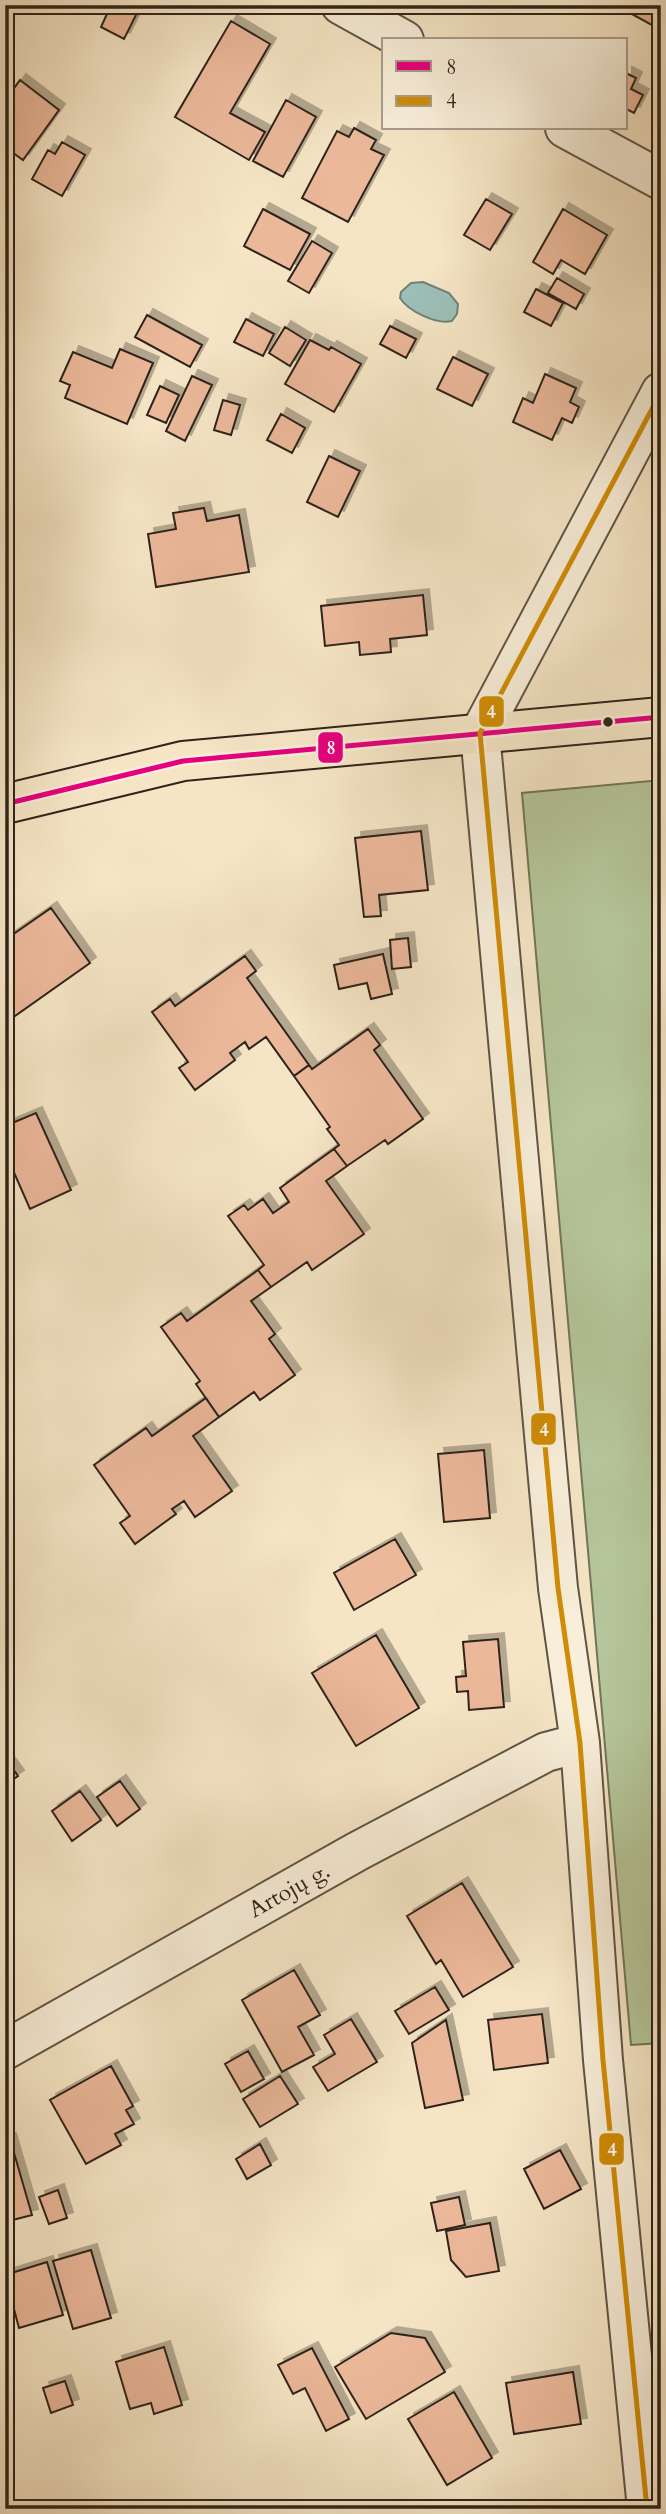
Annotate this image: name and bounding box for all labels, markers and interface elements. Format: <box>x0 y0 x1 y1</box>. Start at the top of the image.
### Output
legend <box>382 38 628 130</box>
text: 8 <box>446 53 457 82</box>
text: 4 <box>446 87 457 116</box>
line badge: 4 <box>478 695 505 728</box>
text: 4 <box>486 699 496 725</box>
unlabelled marker <box>601 715 615 729</box>
line badge: 8 <box>317 731 344 764</box>
text: 8 <box>326 735 336 761</box>
line badge: 4 <box>530 1412 557 1446</box>
text: 4 <box>539 1417 549 1443</box>
street label: Artojų g. <box>243 1855 335 1925</box>
line badge: 4 <box>598 2132 625 2166</box>
text: 4 <box>607 2137 617 2163</box>

